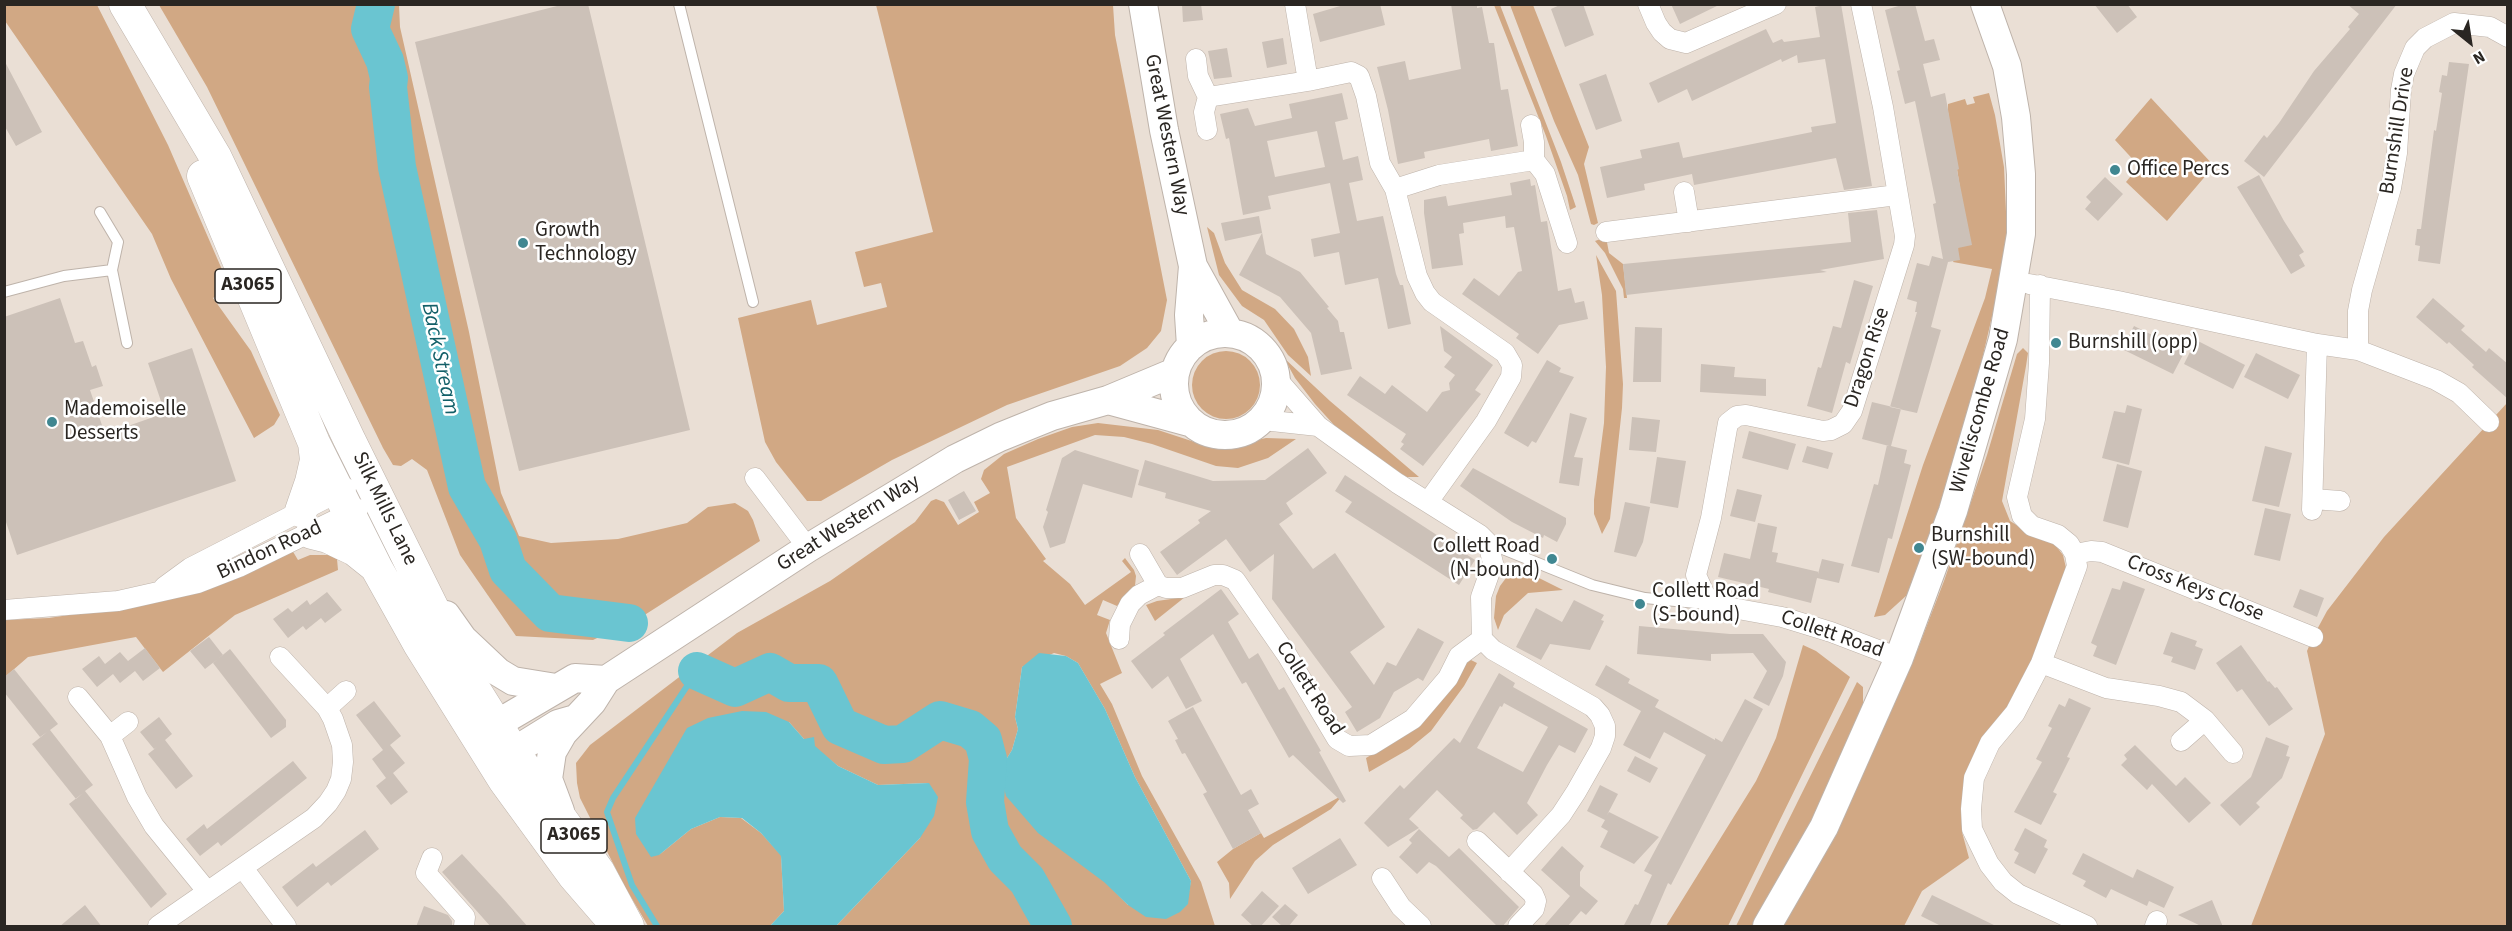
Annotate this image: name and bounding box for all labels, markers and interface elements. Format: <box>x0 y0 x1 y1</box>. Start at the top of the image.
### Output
north arrow <box>2440 12 2500 72</box>
text: N <box>2469 45 2489 70</box>
street label: Great Western Way <box>1138 52 1194 218</box>
street label: Burnshill Drive <box>2376 66 2420 196</box>
place label: Office Percs <box>2127 157 2229 183</box>
marker: Office Percs <box>2108 163 2122 177</box>
place label: Growth Technology <box>535 218 637 268</box>
marker: Growth Technology <box>516 236 530 250</box>
road number: A3065 <box>215 269 281 303</box>
water label: Back Stream <box>414 300 464 418</box>
street label: Dragon Rise <box>1840 305 1896 411</box>
street label: Wiveliscombe Road <box>1945 326 2017 496</box>
place label: Burnshill (opp) <box>2068 330 2198 356</box>
marker: Burnshill (opp) <box>2049 336 2063 350</box>
place label: Mademoiselle Desserts <box>64 397 186 447</box>
marker: Mademoiselle Desserts <box>45 415 59 429</box>
street label: Silk Mills Lane <box>346 448 422 570</box>
street label: Great Western Way <box>773 470 925 578</box>
street label: Bindon Road <box>214 516 326 586</box>
place label: Burnshill (SW-bound) <box>1931 523 2035 573</box>
place label: Collett Road (N-bound) <box>1433 534 1540 584</box>
marker: Burnshill (SW-bound) <box>1912 541 1926 555</box>
street label: Cross Keys Close <box>2123 550 2267 628</box>
marker: Collett Road (N-bound) <box>1545 552 1559 566</box>
place label: Collett Road (S-bound) <box>1652 579 1759 629</box>
marker: Collett Road (S-bound) <box>1633 597 1647 611</box>
street label: Collett Road <box>1777 606 1887 664</box>
street label: Collett Road <box>1269 637 1349 741</box>
road number: A3065 <box>541 819 607 853</box>

